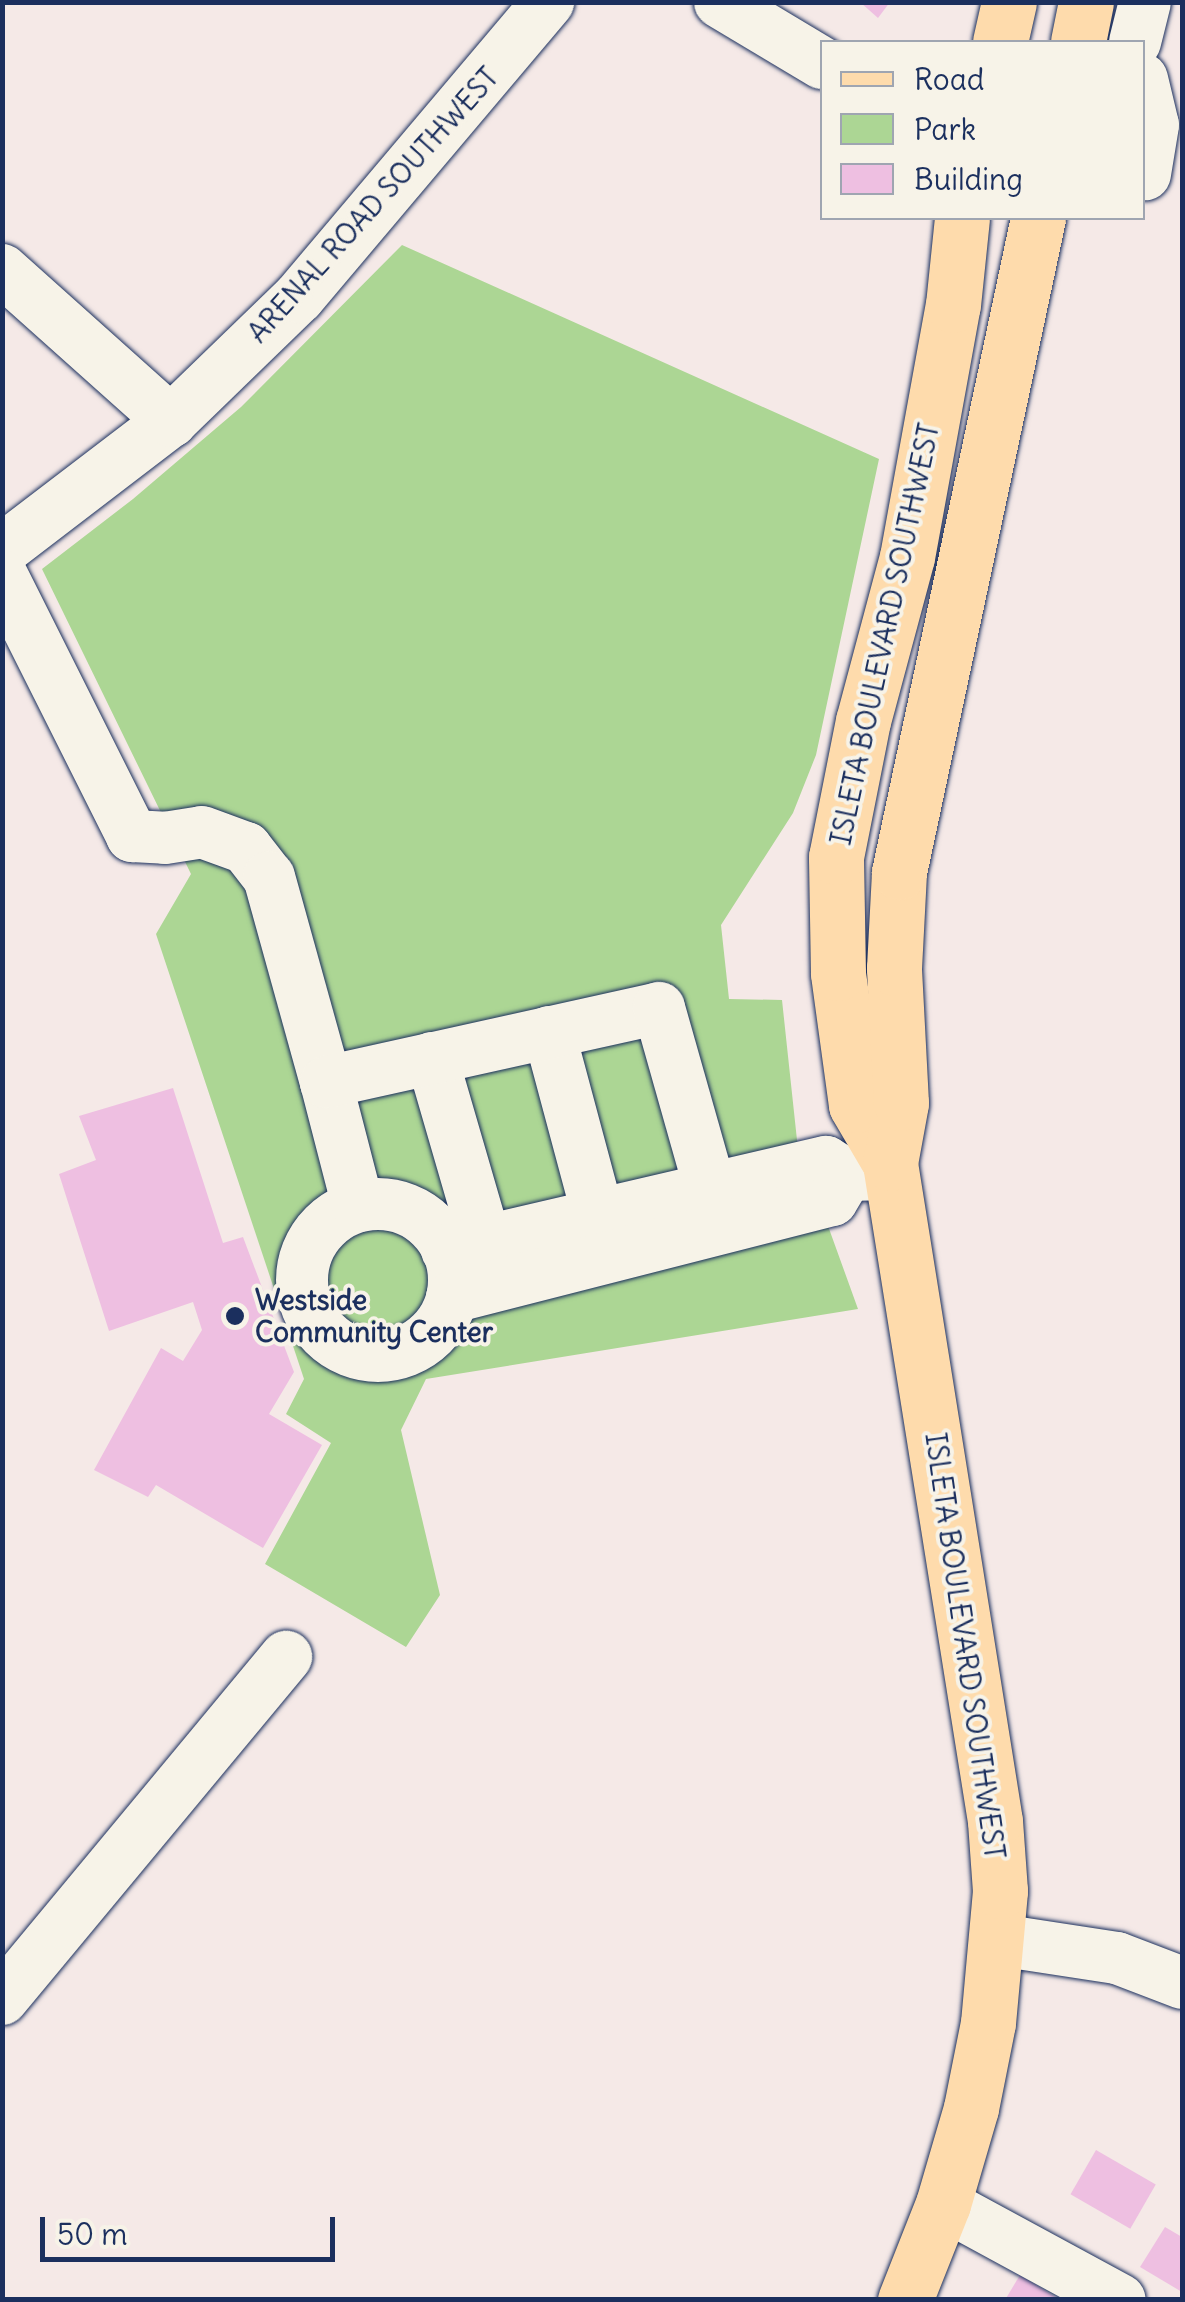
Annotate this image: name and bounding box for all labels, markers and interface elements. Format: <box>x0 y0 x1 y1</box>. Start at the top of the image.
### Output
legend <box>820 40 1145 220</box>
text: Road <box>914 60 984 98</box>
street label: ARENAL ROAD SOUTHWEST <box>241 61 505 349</box>
text: Park <box>914 110 976 148</box>
text: Building <box>914 160 1023 198</box>
street label: ISLETA BOULEVARD SOUTHWEST <box>824 420 946 848</box>
place label: Westside Community Center <box>255 1283 493 1349</box>
marker: Westside Community Center <box>224 1305 246 1327</box>
street label: ISLETA BOULEVARD SOUTHWEST <box>918 1431 1012 1861</box>
scale bar <box>45 2197 340 2259</box>
text: 50 m <box>57 2215 127 2253</box>

